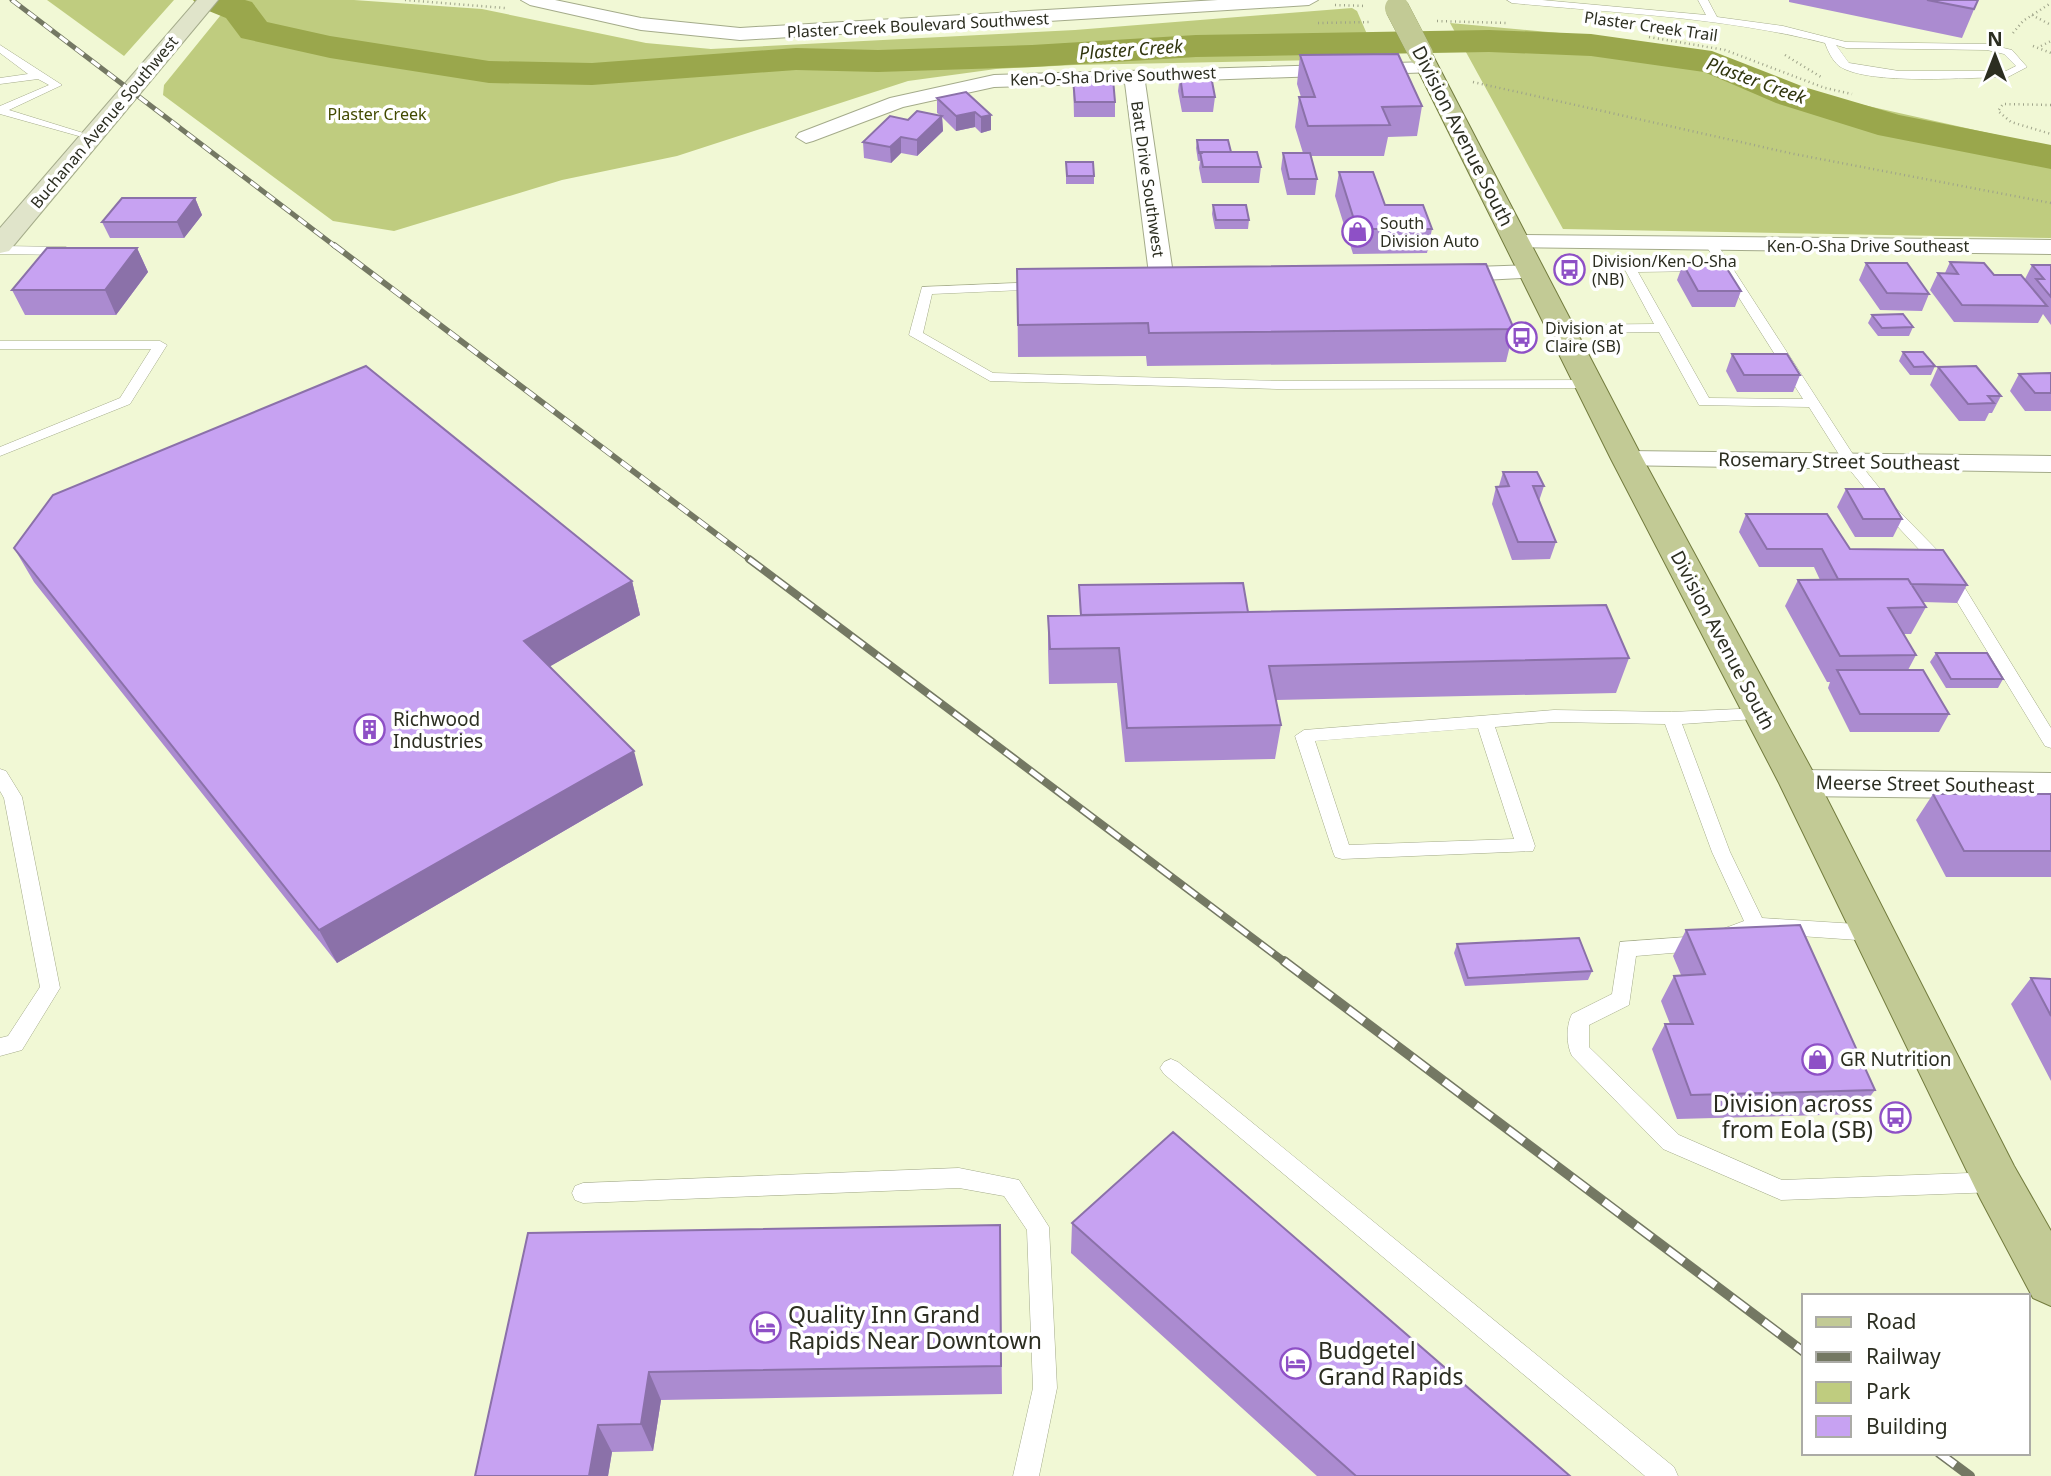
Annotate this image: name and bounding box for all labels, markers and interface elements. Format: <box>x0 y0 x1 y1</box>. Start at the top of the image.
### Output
street label: Plaster Creek Trail <box>1583 6 1719 46</box>
street label: Plaster Creek Boulevard Southwest <box>786 7 1050 43</box>
north arrow <box>1960 21 2030 91</box>
text: N <box>1987 26 2003 52</box>
street label: Buchanan Avenue Southwest <box>25 31 183 213</box>
water label: Plaster Creek <box>1078 33 1185 65</box>
street label: Division Avenue South <box>1406 41 1520 231</box>
water label: Plaster Creek <box>1703 51 1810 109</box>
street label: Ken-O-Sha Drive Southwest <box>1010 61 1217 91</box>
street label: Batt Drive Southwest <box>1126 99 1170 259</box>
park label: Plaster Creek <box>327 103 427 125</box>
place label: South Division Auto <box>1380 212 1479 252</box>
shop icon: South Division Auto <box>1340 215 1374 249</box>
street label: Ken-O-Sha Drive Southeast <box>1767 235 1970 257</box>
place label: Division/Ken-O-Sha (NB) <box>1592 250 1737 290</box>
bus stop icon: Division/Ken-O-Sha (NB) <box>1552 253 1586 287</box>
place label: Division at Claire (SB) <box>1545 317 1624 357</box>
bus stop icon: Division at Claire (SB) <box>1505 320 1539 354</box>
street label: Rosemary Street Southeast <box>1718 446 1960 476</box>
street label: Division Avenue South <box>1665 546 1781 734</box>
place label: Richwood Industries <box>393 706 483 754</box>
building icon: Richwood Industries <box>353 713 387 747</box>
street label: Meerse Street Southeast <box>1815 769 2035 799</box>
shop icon: GR Nutrition <box>1800 1042 1834 1076</box>
place label: GR Nutrition <box>1840 1046 1951 1072</box>
place label: Division across from Eola (SB) <box>1713 1087 1873 1145</box>
bus stop icon: Division across from Eola (SB) <box>1879 1100 1913 1134</box>
legend <box>1802 1294 2030 1455</box>
place label: Quality Inn Grand Rapids Near Downtown <box>788 1298 1042 1356</box>
text: Road <box>1866 1307 1916 1335</box>
hotel icon: Quality Inn Grand Rapids Near Downtown <box>748 1311 782 1345</box>
place label: Budgetel Grand Rapids <box>1318 1334 1463 1392</box>
text: Railway <box>1866 1342 1941 1370</box>
hotel icon: Budgetel Grand Rapids <box>1278 1347 1312 1381</box>
text: Park <box>1866 1377 1911 1405</box>
text: Building <box>1866 1412 1948 1440</box>

